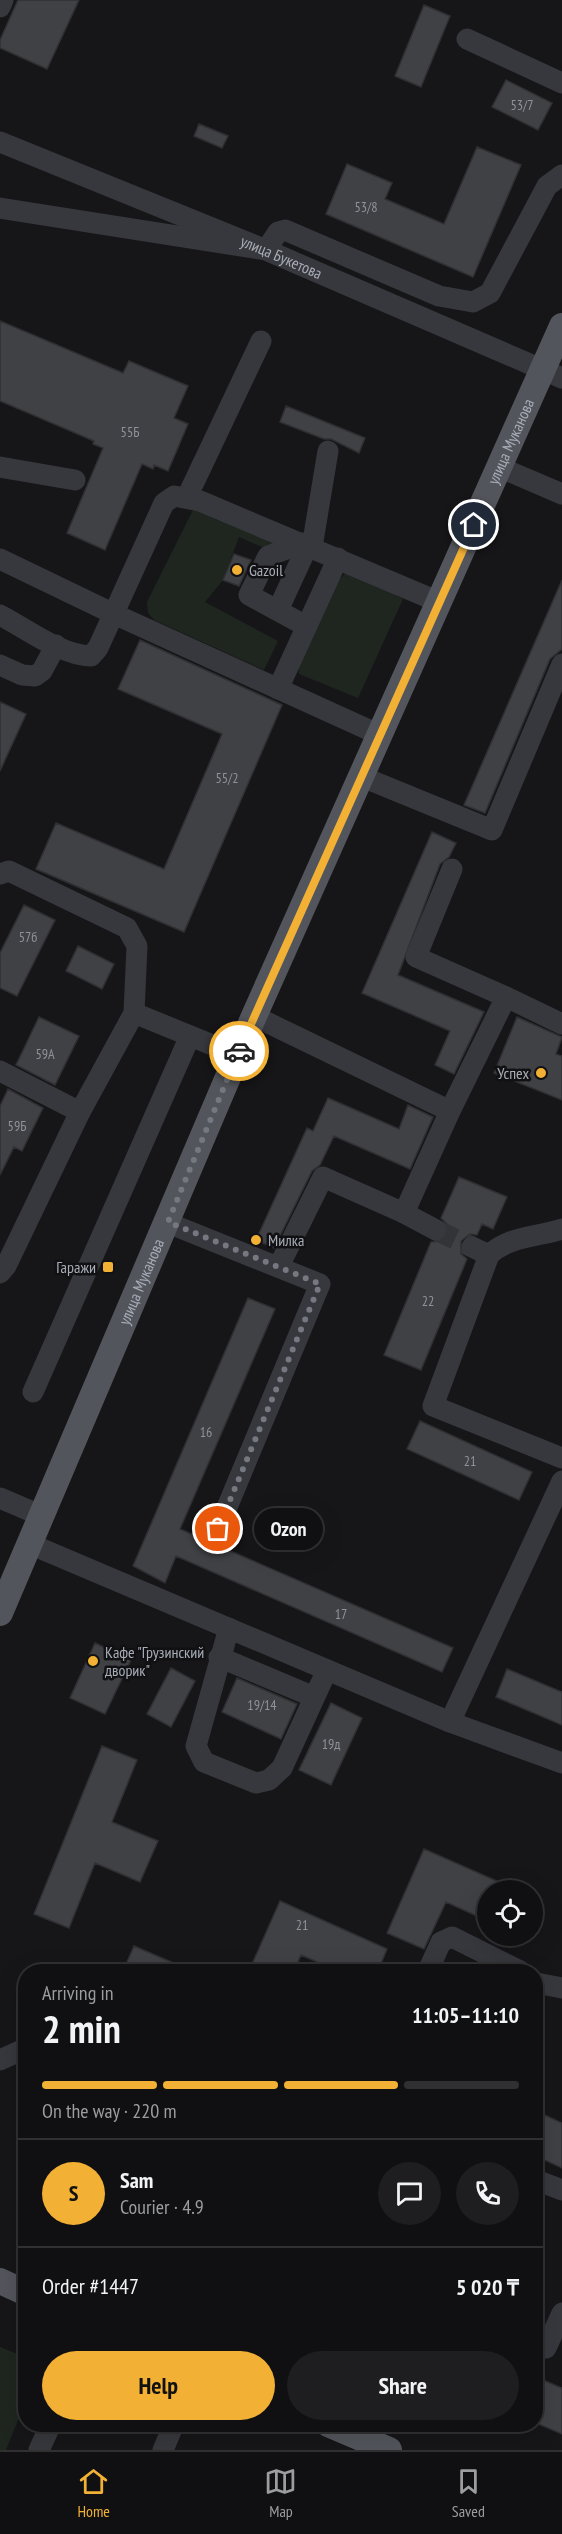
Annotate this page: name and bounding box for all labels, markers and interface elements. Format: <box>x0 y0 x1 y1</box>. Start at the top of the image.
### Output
house number: 53/7 <box>510 96 534 114</box>
house number: 53/8 <box>354 198 378 216</box>
street label: улица Букетова <box>238 231 325 283</box>
street label: улица Муканова <box>483 395 538 487</box>
house number: 55Б <box>121 423 139 441</box>
pin <box>448 499 499 550</box>
icon: home <box>457 508 490 541</box>
place label: Gazoil <box>249 560 283 580</box>
marker: Gazoil <box>230 563 244 577</box>
house number: 55/2 <box>215 769 239 787</box>
house number: 57б <box>19 928 37 946</box>
courier <box>209 1021 269 1081</box>
icon: car <box>223 1035 256 1068</box>
house number: 59A <box>35 1045 55 1063</box>
place label: Успех <box>497 1063 529 1083</box>
marker: Успех <box>534 1066 548 1080</box>
house number: 59Б <box>8 1117 26 1135</box>
place label: Милка <box>268 1230 304 1250</box>
marker: Милка <box>249 1233 263 1247</box>
street label: улица Муканова <box>114 1236 168 1328</box>
place label: Гаражи <box>56 1257 96 1277</box>
marker: Гаражи <box>101 1260 115 1274</box>
house number: 22 <box>422 1292 434 1310</box>
house number: 16 <box>200 1423 212 1441</box>
house number: 21 <box>464 1452 476 1470</box>
pin <box>192 1503 243 1554</box>
callout: Ozon <box>254 1508 323 1550</box>
icon: bag <box>201 1512 234 1545</box>
text: Ozon <box>270 1516 307 1542</box>
house number: 17 <box>335 1605 347 1623</box>
place label: Кафе "Грузинский дворик" <box>105 1642 204 1680</box>
marker: Кафе "Грузинский дворик" <box>86 1654 100 1668</box>
house number: 19/14 <box>247 1696 277 1714</box>
house number: 19д <box>322 1735 340 1753</box>
map controls <box>477 1880 543 1946</box>
button: locate <box>477 1880 543 1946</box>
house number: 21 <box>296 1916 308 1934</box>
text: Arriving in <box>42 1980 114 2006</box>
text: 11:05–11:10 <box>412 2001 519 2029</box>
text: 2 min <box>42 2003 121 2054</box>
text: On the way · 220 m <box>42 2098 177 2124</box>
button: chat <box>378 2162 441 2225</box>
button: phone <box>456 2162 519 2225</box>
text: Sam <box>120 2166 153 2194</box>
text: S <box>69 2179 78 2207</box>
text: Courier · 4.9 <box>120 2194 204 2220</box>
text: Order #1447 <box>42 2272 139 2300</box>
text: 5 020 ₸ <box>456 2273 519 2301</box>
button: Help <box>42 2351 275 2420</box>
button: Share <box>287 2351 519 2420</box>
tab: Home <box>77 2465 110 2521</box>
tab: Map <box>264 2465 297 2521</box>
tab: Saved <box>452 2465 485 2521</box>

